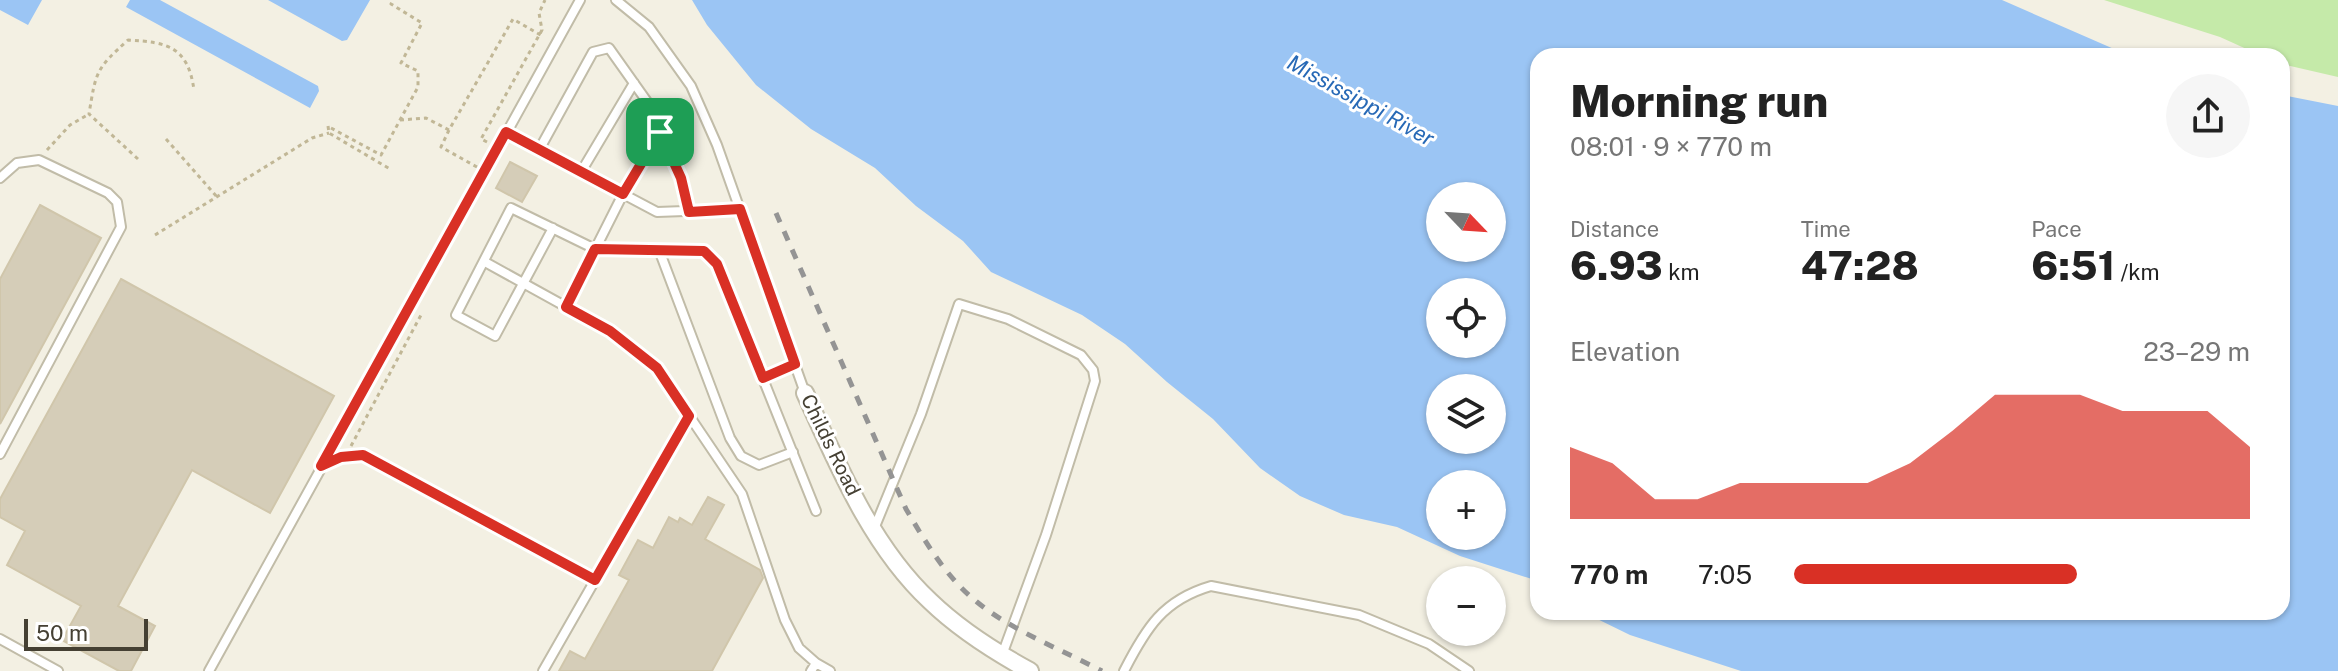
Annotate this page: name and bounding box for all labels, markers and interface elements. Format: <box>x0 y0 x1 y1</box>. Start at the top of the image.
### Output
water label: Mississippi River <box>1283 49 1440 151</box>
button: share <box>2166 74 2250 158</box>
text: Morning run <box>1570 75 1828 127</box>
pin <box>626 98 694 166</box>
icon: arrive <box>638 110 682 154</box>
text: 08:01 · 9 × 770 m <box>1570 131 1772 162</box>
north arrow <box>1426 182 1506 262</box>
map controls <box>1426 182 1506 646</box>
text: Distance <box>1570 216 1659 242</box>
text: Time <box>1801 216 1851 242</box>
text: Pace <box>2031 216 2082 242</box>
text: 6.93 <box>1570 242 1663 289</box>
text: 47:28 <box>1801 242 1919 289</box>
text: 6:51 <box>2031 242 2115 289</box>
text: km <box>1663 259 1700 285</box>
text: /km <box>2115 259 2160 285</box>
button: locate <box>1426 278 1506 358</box>
text: Elevation <box>1570 336 1680 367</box>
text: 23–29 m <box>2143 336 2250 367</box>
button: layers <box>1426 374 1506 454</box>
street label: Childs Road <box>796 390 866 500</box>
button: + <box>1426 470 1506 550</box>
text: 770 m <box>1570 559 1648 590</box>
text: 7:05 <box>1698 559 1752 590</box>
button: − <box>1426 566 1506 646</box>
scale bar <box>24 615 148 651</box>
text: 50 m <box>36 620 88 646</box>

